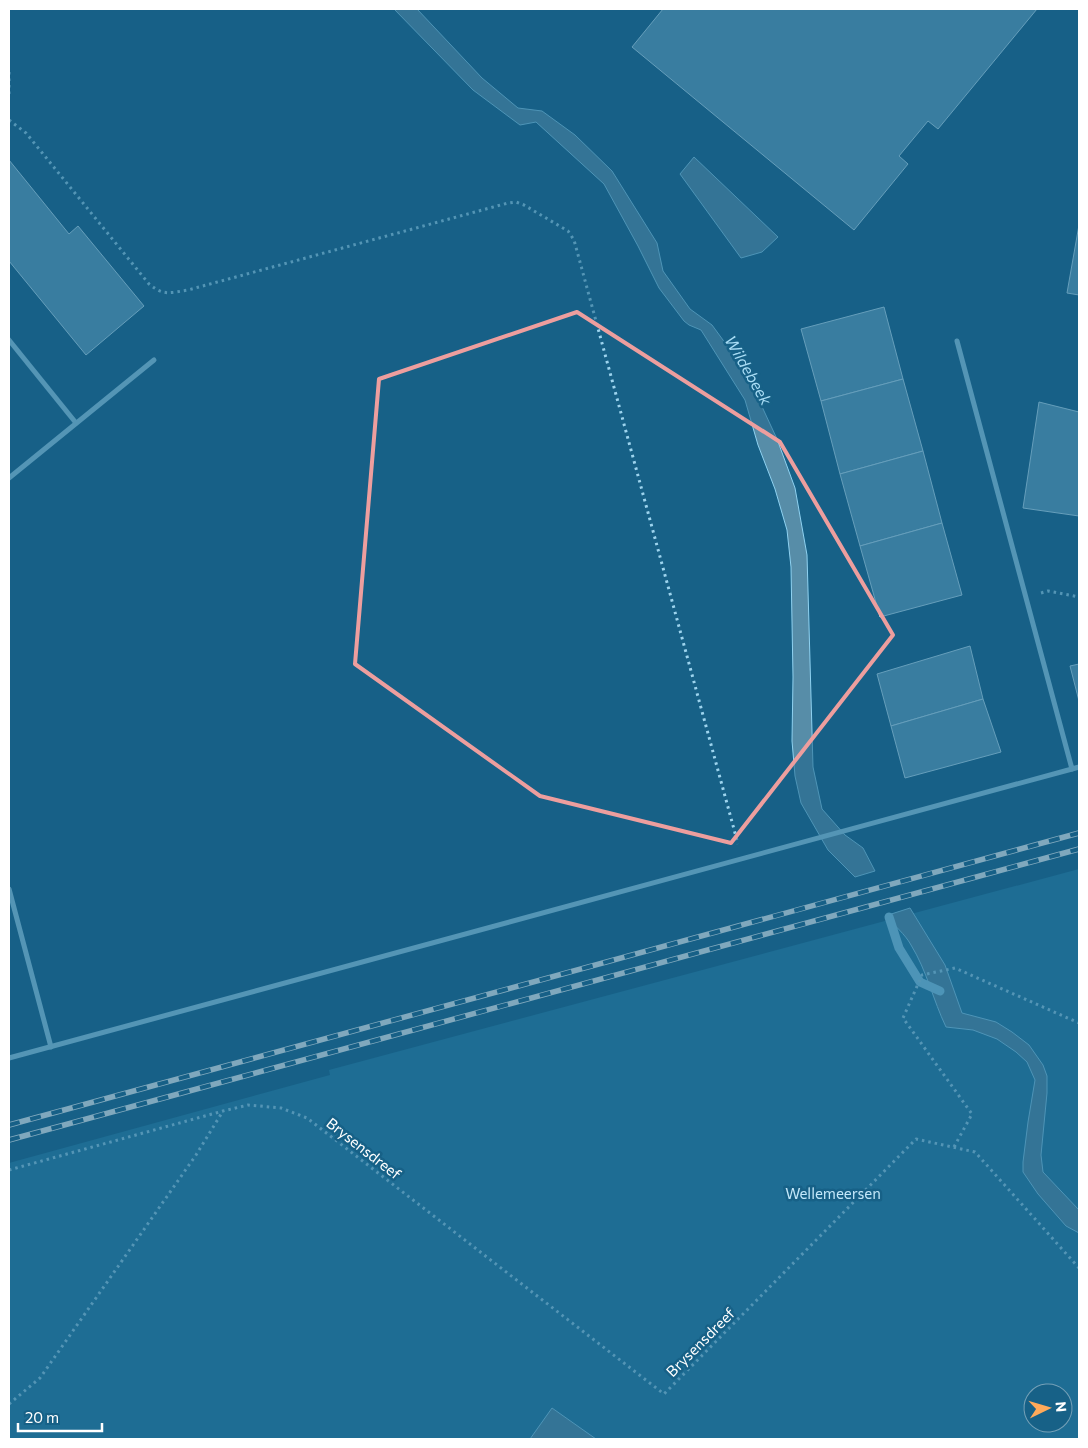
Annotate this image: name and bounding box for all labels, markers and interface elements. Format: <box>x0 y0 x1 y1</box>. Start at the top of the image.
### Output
water label: Wildebeek <box>721 332 777 408</box>
street label: Brysensdreef <box>323 1113 405 1183</box>
park label: Wellemeersen <box>785 1184 881 1202</box>
street label: Brysensdreef <box>662 1304 738 1380</box>
north arrow <box>1023 1383 1073 1433</box>
scale bar <box>18 1400 101 1432</box>
text: N <box>1053 1401 1070 1413</box>
text: 20 m <box>25 1408 59 1426</box>

